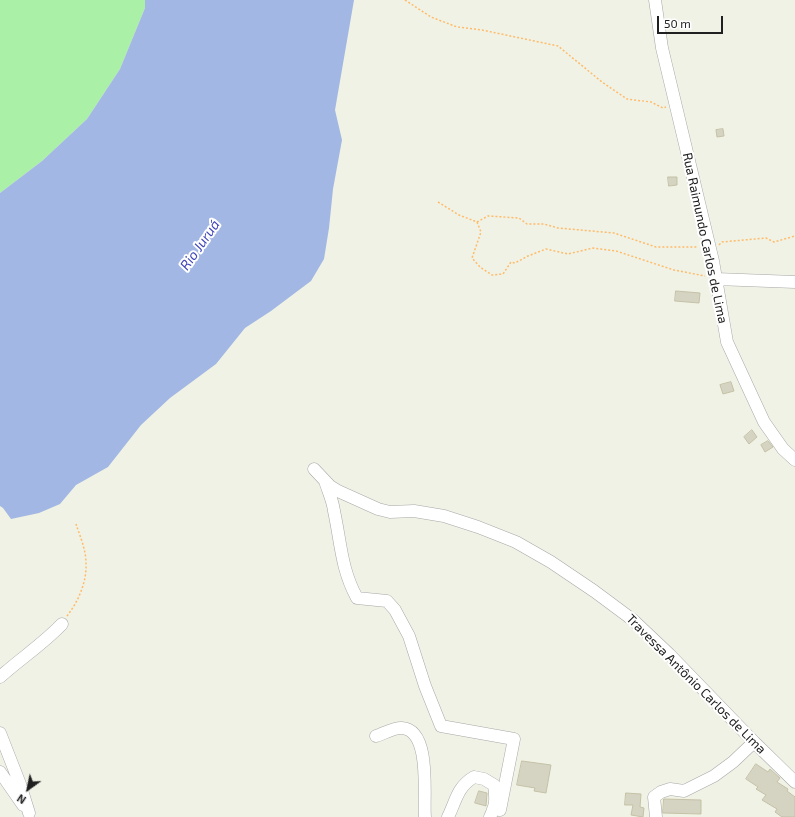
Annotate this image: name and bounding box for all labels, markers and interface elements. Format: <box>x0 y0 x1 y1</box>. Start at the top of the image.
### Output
scale bar <box>659 8 725 34</box>
text: 50 m <box>664 16 691 30</box>
street label: Rua Raimundo Carlos de Lima <box>679 151 731 325</box>
water label: Rio Juruá <box>177 217 223 273</box>
street label: Travessa Antônio Carlos de Lima <box>623 611 769 757</box>
north arrow <box>8 769 48 809</box>
text: N <box>14 792 28 807</box>

